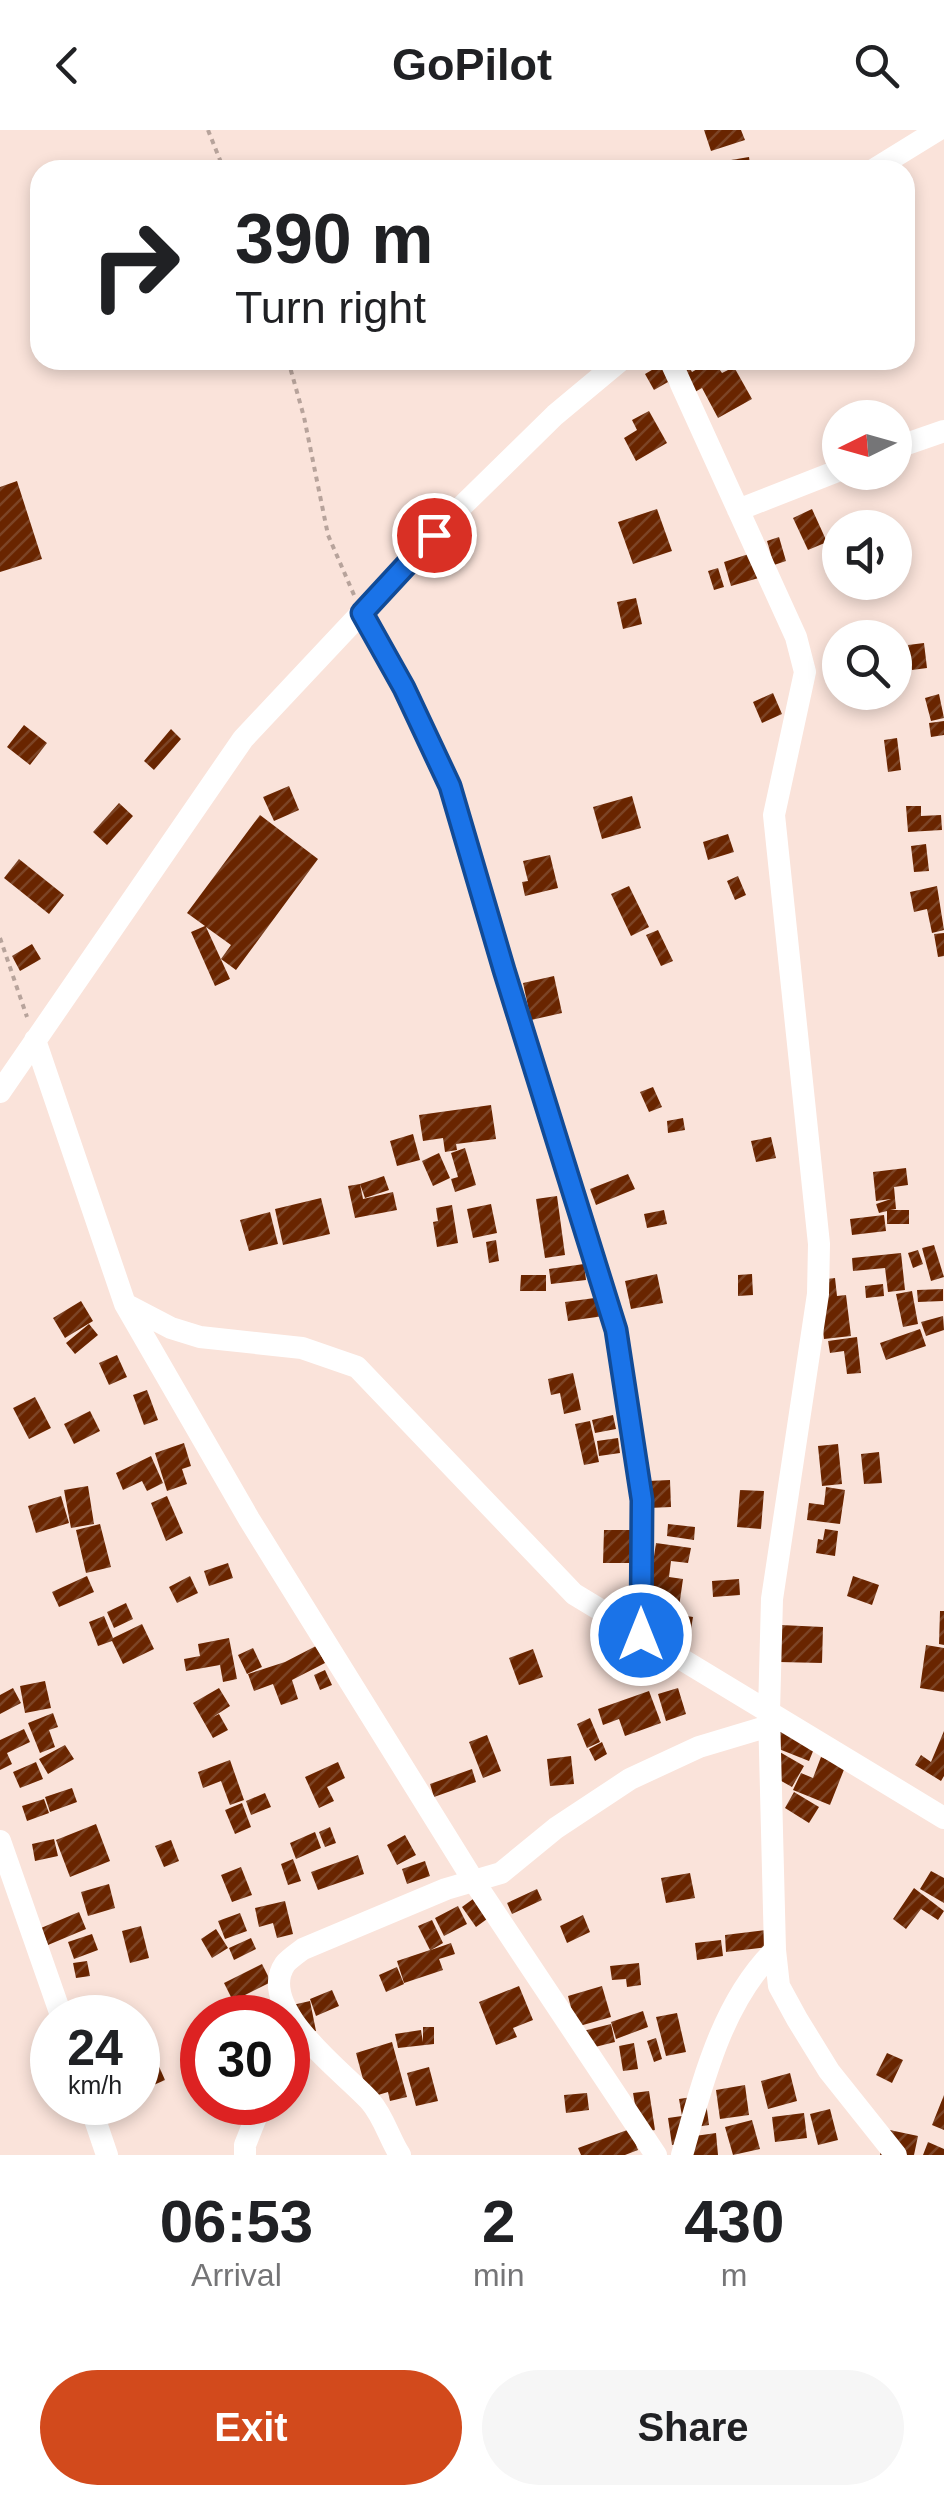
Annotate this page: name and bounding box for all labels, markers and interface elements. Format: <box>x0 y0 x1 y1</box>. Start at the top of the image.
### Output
icon: back <box>40 38 95 93</box>
icon: search <box>849 38 904 93</box>
text: GoPilot <box>392 39 552 90</box>
icon: right <box>70 200 200 330</box>
text: 390 m <box>235 200 433 278</box>
text: Turn right <box>235 282 426 333</box>
north arrow <box>822 400 912 490</box>
map controls <box>822 400 912 710</box>
pin <box>392 493 477 578</box>
icon: arrive <box>407 508 462 563</box>
button: sound <box>822 510 912 600</box>
button: search <box>822 620 912 710</box>
position arrow <box>589 1583 693 1687</box>
speed limit sign: 30 <box>180 1995 310 2125</box>
text: 24 <box>67 2020 123 2076</box>
text: km/h <box>68 2071 122 2099</box>
text: 06:53 <box>160 2188 313 2255</box>
text: 2 <box>482 2188 515 2255</box>
text: 430 <box>684 2188 784 2255</box>
text: Arrival <box>191 2257 282 2293</box>
text: min <box>473 2257 524 2293</box>
text: m <box>721 2257 748 2293</box>
button: Exit <box>40 2370 462 2485</box>
button: Share <box>482 2370 904 2485</box>

